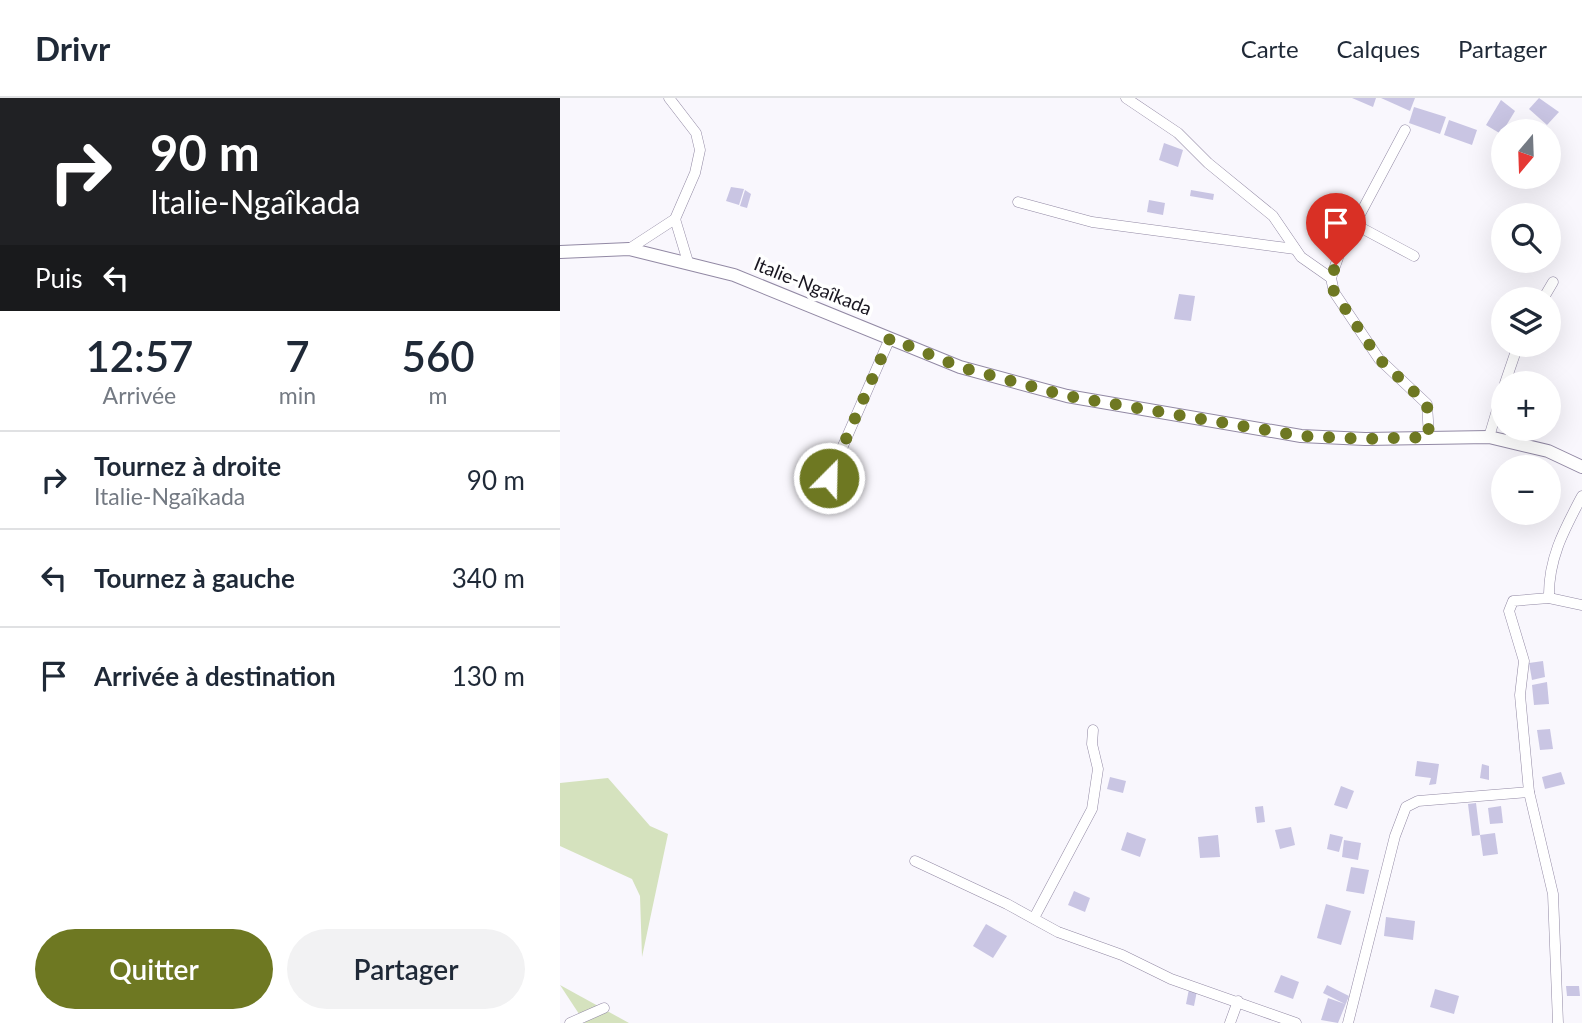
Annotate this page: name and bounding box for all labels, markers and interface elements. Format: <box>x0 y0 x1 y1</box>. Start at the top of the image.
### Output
text: Drivr <box>35 28 110 68</box>
text: Carte <box>1241 34 1299 63</box>
text: Calques <box>1337 34 1420 63</box>
text: Partager <box>1458 34 1547 63</box>
north arrow <box>1491 119 1561 189</box>
map controls <box>1491 119 1561 525</box>
text: 90 m <box>150 123 260 181</box>
icon: right <box>35 126 126 217</box>
text: Italie-Ngaîkada <box>150 182 360 221</box>
pin <box>1306 193 1366 265</box>
button: search <box>1491 203 1561 273</box>
icon: arrive <box>1317 204 1355 242</box>
street label: Italie-Ngaîkada <box>751 251 875 320</box>
icon: left <box>97 259 135 297</box>
text: Puis <box>35 262 83 294</box>
button: layers <box>1491 287 1561 357</box>
text: 12:57 <box>85 331 193 381</box>
text: 7 <box>285 331 310 381</box>
text: 560 <box>402 331 475 381</box>
button: + <box>1491 371 1561 441</box>
text: Arrivée <box>103 381 176 409</box>
text: min <box>279 381 316 409</box>
text: m <box>429 381 448 409</box>
position arrow <box>792 441 866 515</box>
text: Tournez à droite <box>94 450 281 482</box>
button: − <box>1491 455 1561 525</box>
icon: right <box>35 461 73 499</box>
text: 90 m <box>467 464 525 496</box>
text: Italie-Ngaîkada <box>94 482 245 510</box>
icon: left <box>35 559 73 597</box>
text: Tournez à gauche <box>94 562 295 594</box>
text: 340 m <box>452 562 525 594</box>
icon: arrive <box>35 657 73 695</box>
text: Arrivée à destination <box>94 660 336 692</box>
text: 130 m <box>452 660 525 692</box>
button: Quitter <box>35 929 273 1009</box>
button: Partager <box>287 929 525 1009</box>

